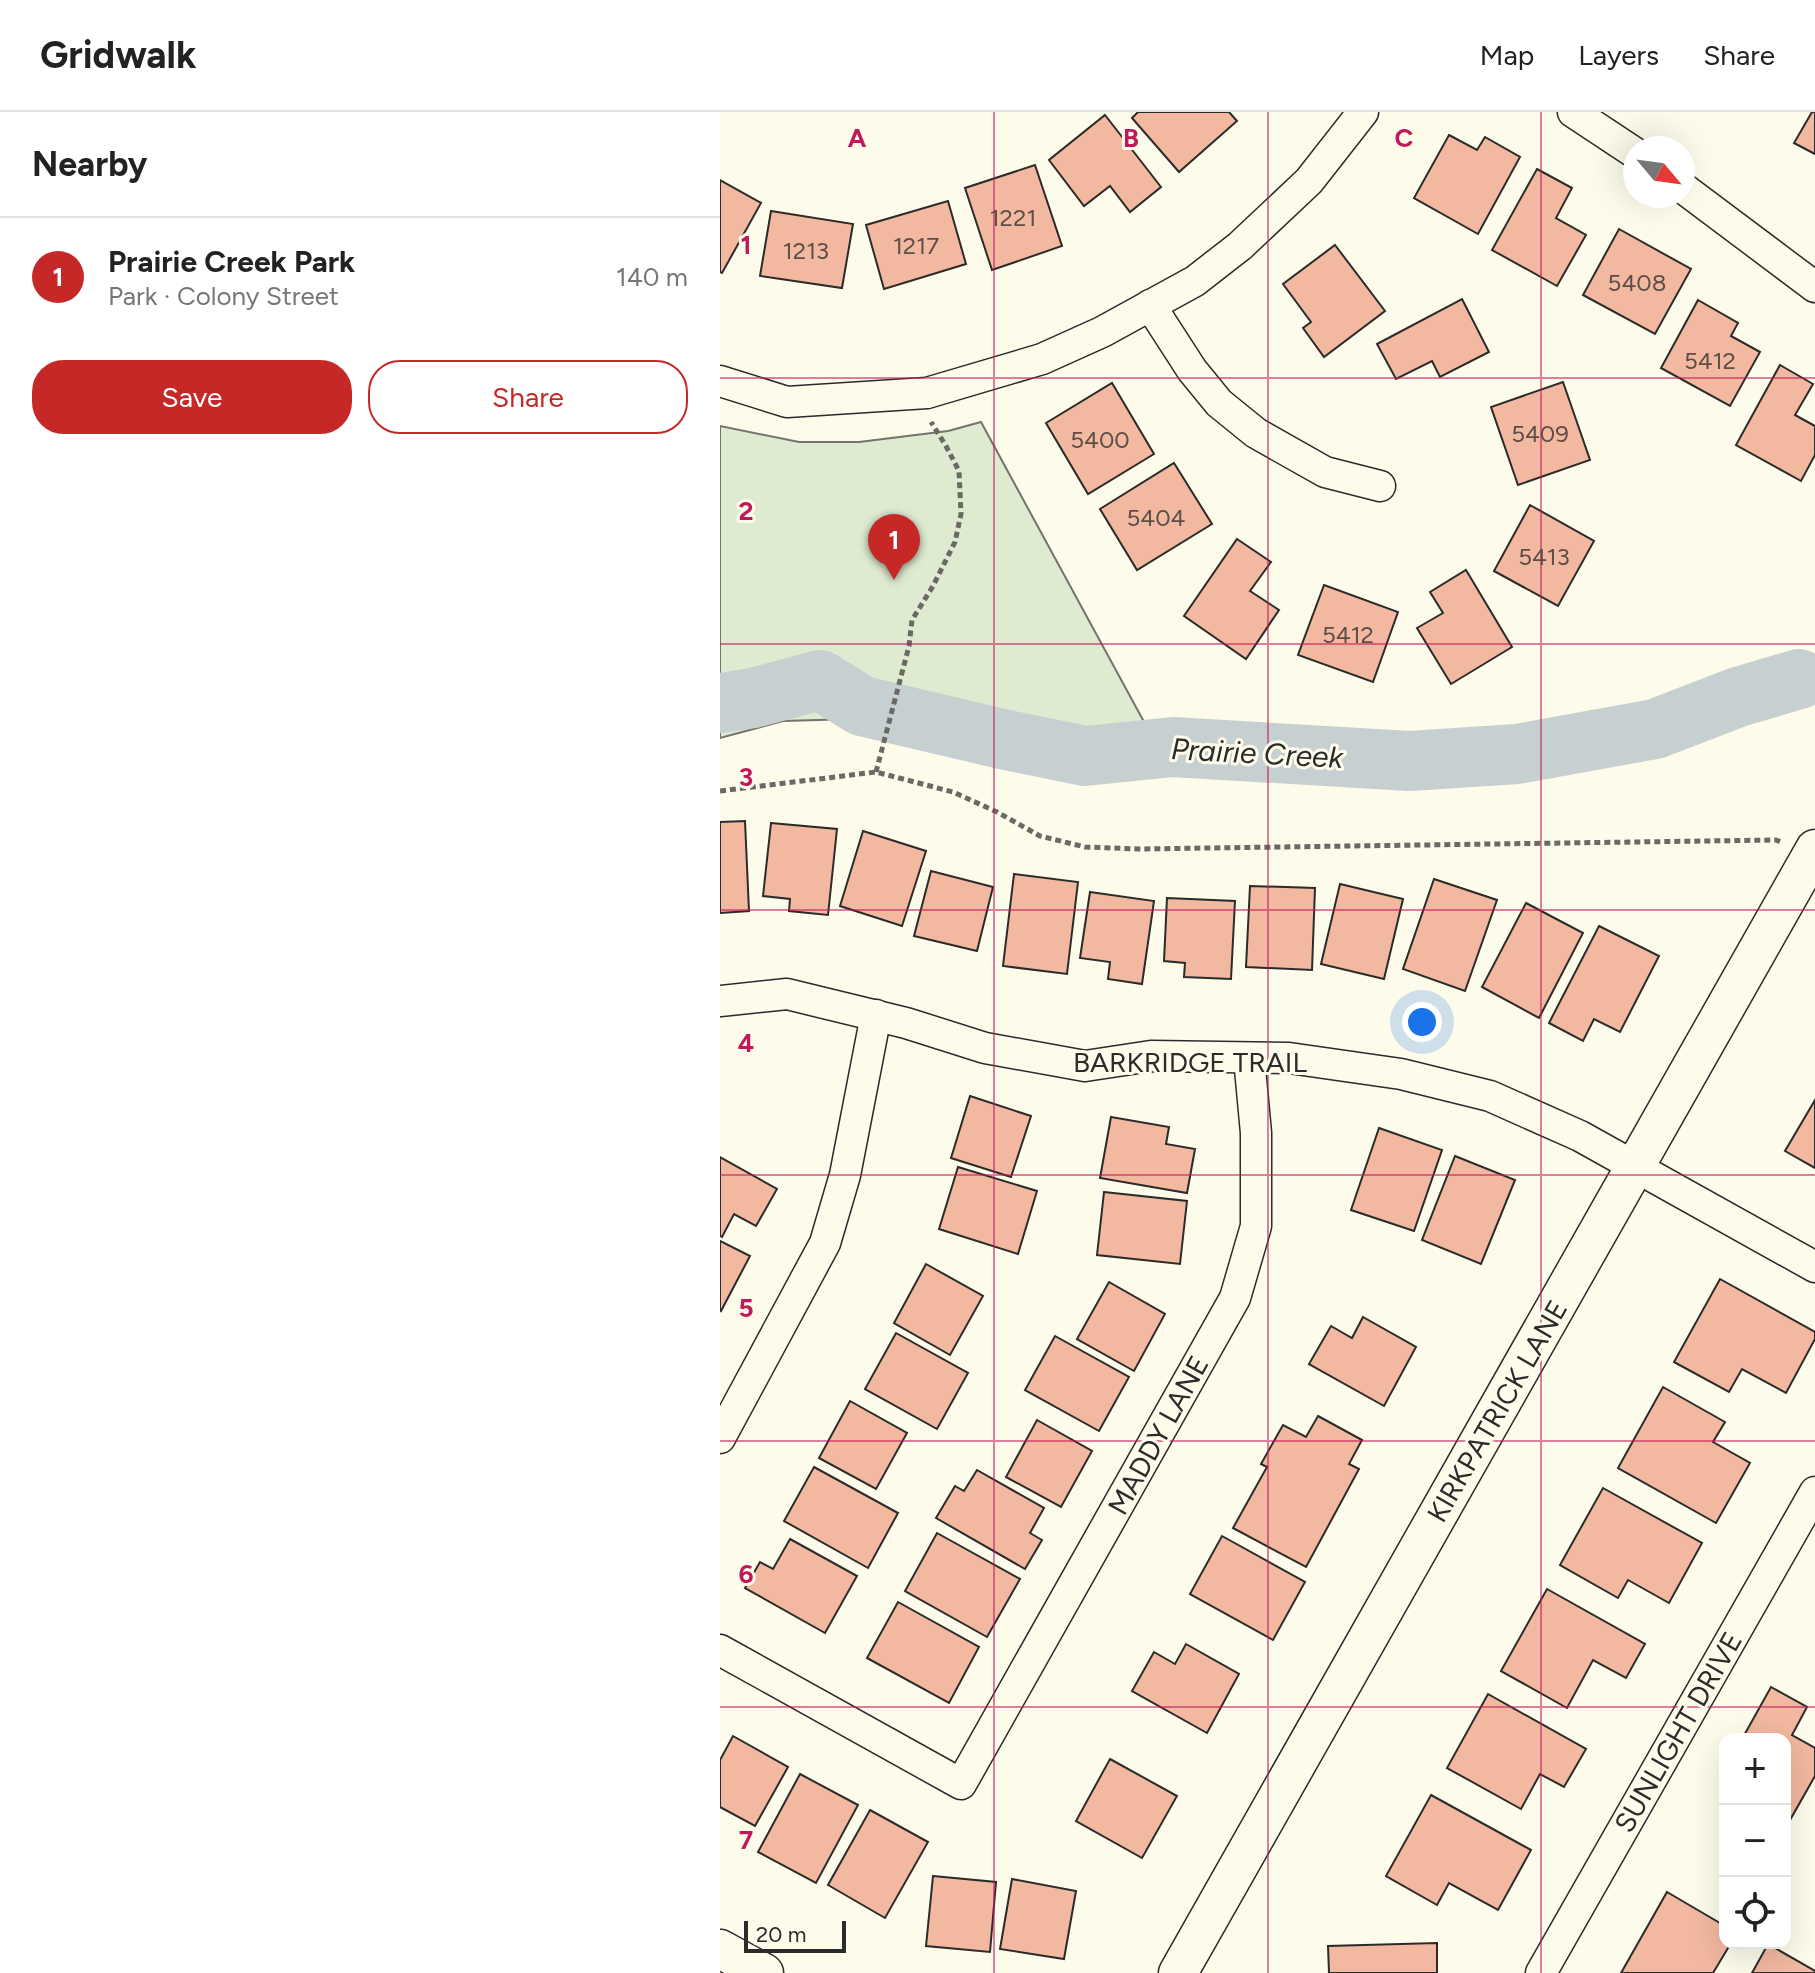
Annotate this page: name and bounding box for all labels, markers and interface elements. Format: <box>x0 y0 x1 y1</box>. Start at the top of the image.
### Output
text: Gridwalk <box>40 32 196 78</box>
text: Map <box>1480 38 1534 72</box>
text: Layers <box>1578 38 1659 72</box>
text: Share <box>1703 38 1775 72</box>
text: A <box>848 122 867 154</box>
text: B <box>1123 122 1139 154</box>
text: C <box>1395 122 1414 154</box>
north arrow <box>1623 136 1695 208</box>
text: Nearby <box>32 144 147 185</box>
house number: 1221 <box>990 203 1036 232</box>
text: 1 <box>741 229 751 261</box>
house number: 1217 <box>893 231 939 260</box>
house number: 1213 <box>783 236 829 265</box>
text: Prairie Creek Park <box>108 243 355 280</box>
text: 1 <box>53 261 63 293</box>
text: 140 m <box>616 261 688 293</box>
house number: 5408 <box>1608 268 1666 297</box>
text: Park · Colony Street <box>108 280 339 312</box>
house number: 5412 <box>1684 346 1736 375</box>
button: Save <box>32 360 352 434</box>
button: Share <box>368 360 688 434</box>
house number: 5409 <box>1511 419 1569 448</box>
house number: 5400 <box>1070 425 1130 454</box>
text: 2 <box>738 495 754 527</box>
house number: 5404 <box>1127 503 1186 532</box>
pin: 1 <box>868 514 920 580</box>
house number: 5413 <box>1518 542 1570 571</box>
house number: 5412 <box>1322 620 1374 649</box>
water label: Prairie Creek <box>1170 730 1345 776</box>
text: 3 <box>739 761 753 793</box>
your location <box>1402 1002 1442 1042</box>
text: 4 <box>738 1027 754 1059</box>
street label: BARKRIDGE TRAIL <box>1073 1045 1307 1079</box>
text: 5 <box>738 1292 754 1324</box>
street label: KIRKPATRICK LANE <box>1420 1294 1574 1528</box>
street label: MADDY LANE <box>1100 1350 1216 1520</box>
text: 6 <box>738 1558 754 1590</box>
street label: SUNLIGHT DRIVE <box>1607 1626 1749 1838</box>
map controls <box>1719 1733 1791 1949</box>
button: + <box>1719 1733 1791 1805</box>
button: − <box>1719 1805 1791 1877</box>
text: 7 <box>739 1824 753 1856</box>
button: locate <box>1719 1877 1791 1949</box>
scale bar <box>744 1917 846 1953</box>
text: 20 m <box>756 1921 807 1948</box>

